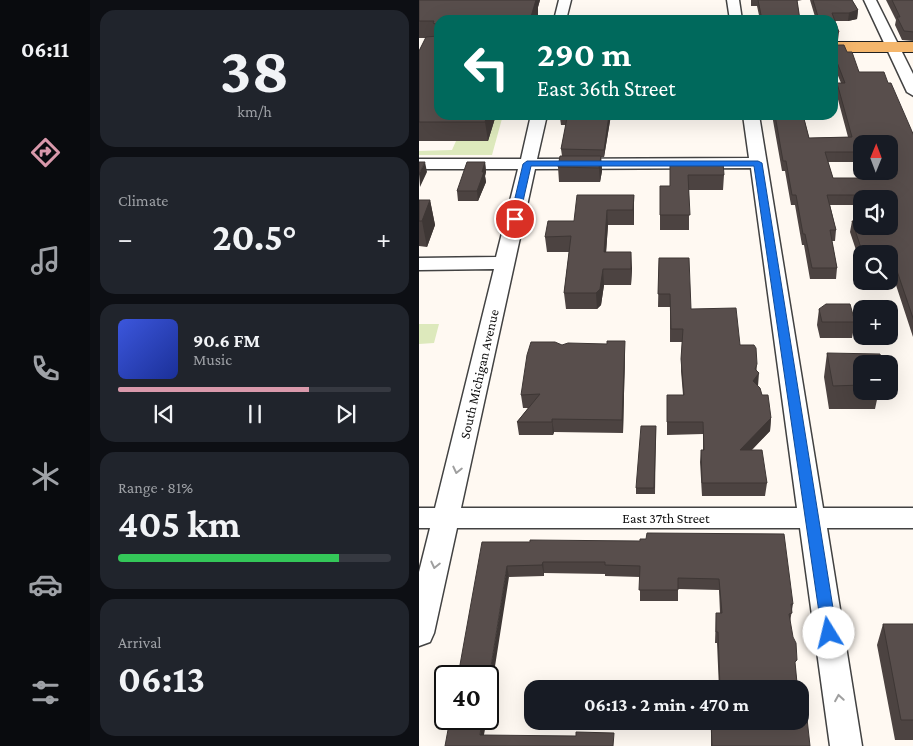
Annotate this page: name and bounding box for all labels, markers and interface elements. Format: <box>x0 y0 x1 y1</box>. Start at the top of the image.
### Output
text: 38 <box>220 34 289 106</box>
icon: left <box>454 35 519 100</box>
text: 290 m <box>537 35 631 74</box>
text: 06:11 <box>21 37 69 62</box>
text: East 36th Street <box>537 76 675 101</box>
text: km/h <box>237 103 272 120</box>
icon: directions <box>28 135 63 170</box>
north arrow <box>853 135 898 180</box>
map controls <box>853 135 898 400</box>
button: sound <box>853 190 898 235</box>
text: Climate <box>118 192 168 209</box>
pin <box>494 198 536 240</box>
icon: arrive <box>501 205 529 233</box>
text: 20.5° <box>212 216 297 258</box>
text: − <box>118 223 133 254</box>
text: + <box>376 223 391 254</box>
icon: music <box>28 243 63 278</box>
button: search <box>853 245 898 290</box>
button: + <box>853 300 898 345</box>
street label: South Michigan Avenue <box>456 308 502 440</box>
text: 90.6 FM <box>193 330 260 351</box>
icon: phone <box>28 351 63 386</box>
text: Music <box>193 351 232 368</box>
button: − <box>853 355 898 400</box>
icon: previous <box>150 400 178 428</box>
icon: pause <box>241 400 269 428</box>
icon: next <box>332 400 360 428</box>
icon: climate <box>28 459 63 494</box>
one-way arrow <box>452 465 463 474</box>
text: Range · 81% <box>118 479 193 496</box>
text: 405 km <box>118 503 240 545</box>
street label: East 37th Street <box>622 510 710 526</box>
one-way arrow <box>430 561 441 570</box>
icon: car <box>28 567 63 602</box>
position arrow <box>802 606 854 658</box>
text: Arrival <box>118 634 162 651</box>
text: 06:13 <box>118 658 205 700</box>
speed limit sign: 40 <box>434 665 499 730</box>
icon: filters <box>28 675 63 710</box>
one-way arrow <box>834 693 845 701</box>
text: 06:13 · 2 min · 470 m <box>584 694 749 715</box>

